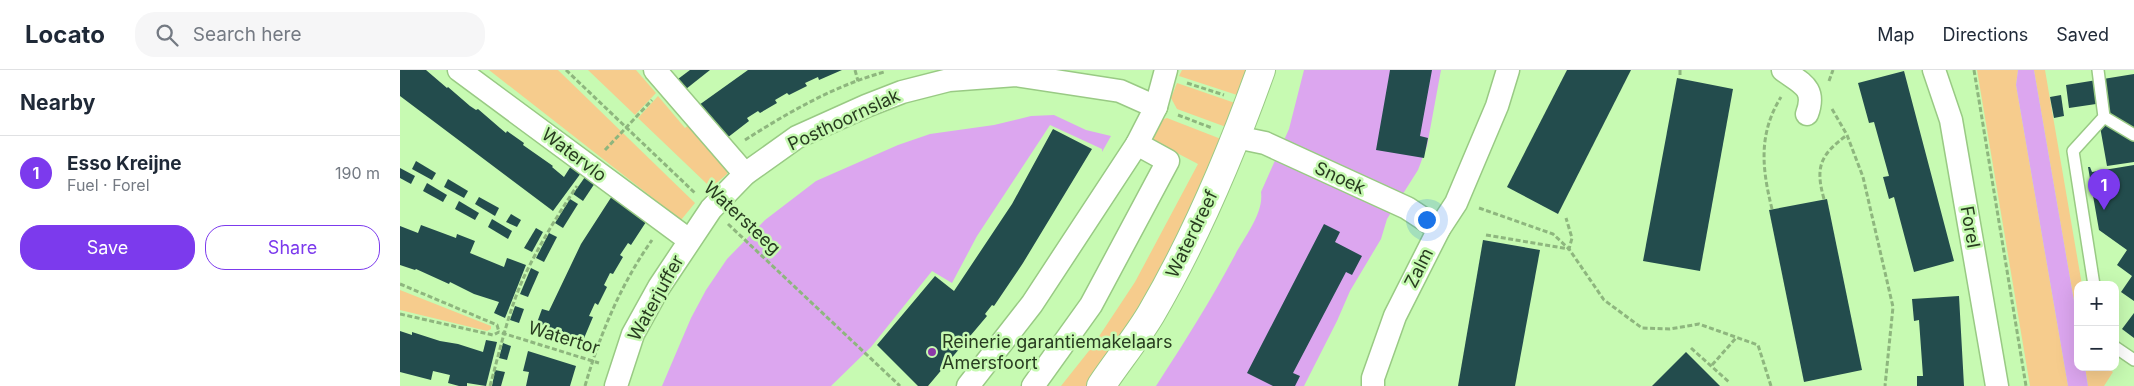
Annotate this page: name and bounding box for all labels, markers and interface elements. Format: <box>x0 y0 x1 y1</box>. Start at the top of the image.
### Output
search box <box>135 12 485 57</box>
text: Locato <box>25 20 105 49</box>
icon: search <box>153 21 181 49</box>
text: Search here <box>193 23 301 46</box>
text: Map <box>1877 24 1915 45</box>
text: Directions <box>1943 24 2028 45</box>
text: Saved <box>2056 24 2109 45</box>
street label: Posthoornslak <box>784 84 903 155</box>
text: Nearby <box>20 90 95 115</box>
street label: Watervlo <box>538 123 611 186</box>
text: Esso Kreijne <box>67 152 182 175</box>
street label: Snoek <box>1312 157 1369 198</box>
text: 1 <box>33 163 39 183</box>
text: 190 m <box>335 163 380 183</box>
pin: 1 <box>2088 169 2120 210</box>
text: Fuel · Forel <box>67 175 150 195</box>
street label: Watersteeg <box>700 177 785 258</box>
street label: Waterdreef <box>1161 186 1222 281</box>
street label: Forel <box>1957 204 1984 249</box>
your location <box>1414 207 1440 233</box>
button: Save <box>20 225 195 270</box>
button: Share <box>205 225 380 270</box>
street label: Zalm <box>1400 244 1437 291</box>
street label: Waterjuffer <box>623 251 688 344</box>
map controls <box>2074 281 2119 371</box>
button: + <box>2074 281 2119 326</box>
street label: Watertor <box>526 317 603 358</box>
button: − <box>2074 326 2119 371</box>
place label: Reinerie garantiemakelaars Amersfoort <box>942 331 1172 373</box>
marker: Reinerie garantiemakelaars Amersfoort <box>926 346 938 358</box>

